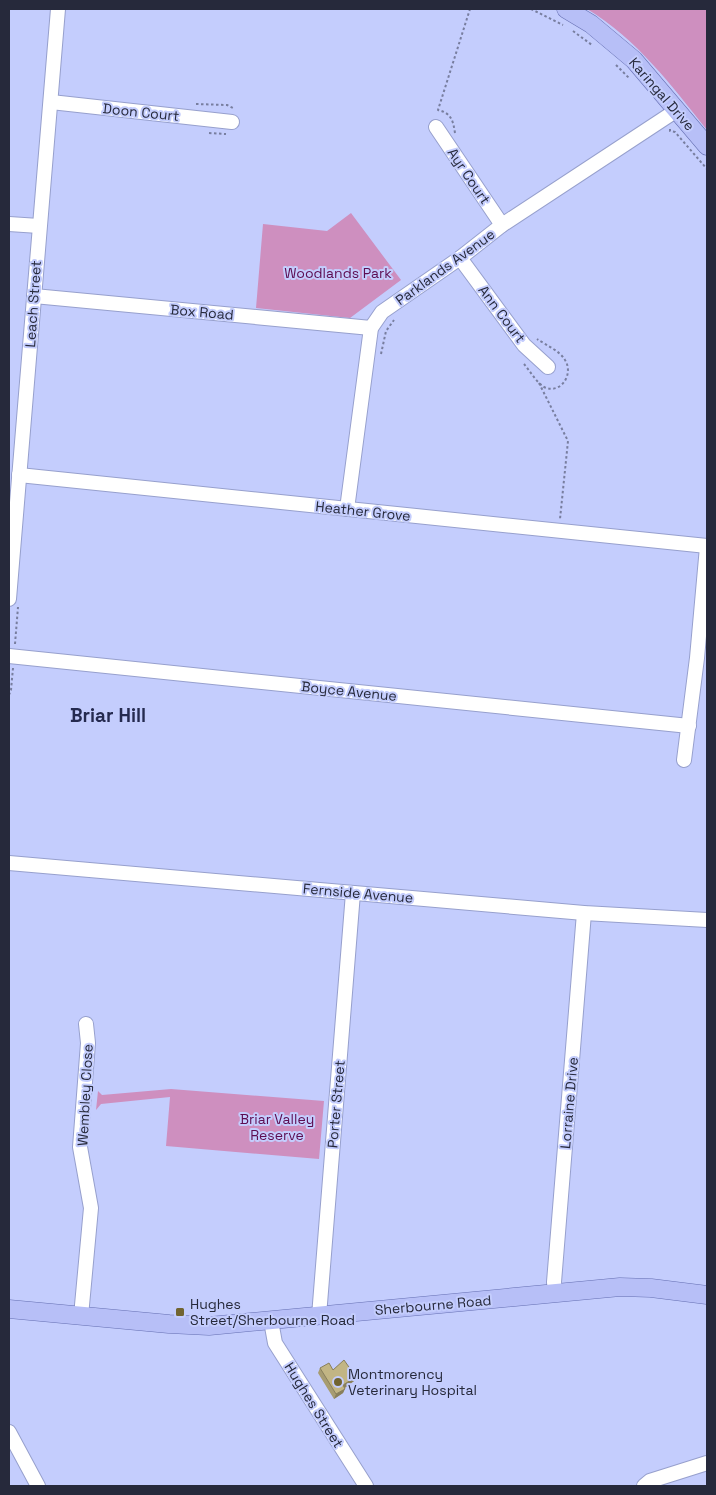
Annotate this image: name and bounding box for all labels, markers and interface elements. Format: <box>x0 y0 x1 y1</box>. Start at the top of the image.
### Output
street label: Karingal Drive <box>625 54 699 134</box>
street label: Doon Court <box>102 99 180 125</box>
street label: Ayr Court <box>444 144 494 208</box>
street label: Parklands Avenue <box>392 225 498 309</box>
street label: Leach Street <box>21 260 45 348</box>
park label: Woodlands Park <box>284 264 392 282</box>
street label: Ann Court <box>474 282 530 346</box>
street label: Box Road <box>169 300 235 324</box>
street label: Heather Grove <box>315 497 411 525</box>
street label: Boyce Avenue <box>300 677 398 705</box>
district label: Briar Hill <box>70 703 146 728</box>
street label: Fernside Avenue <box>302 879 414 907</box>
street label: Wembley Close <box>73 1044 97 1146</box>
street label: Lorraine Drive <box>556 1056 582 1150</box>
street label: Porter Street <box>323 1059 349 1149</box>
park label: Briar Valley Reserve <box>240 1110 314 1144</box>
street label: Sherbourne Road <box>374 1291 492 1319</box>
place label: Hughes Street/Sherbourne Road <box>190 1295 355 1329</box>
marker: Hughes Street/Sherbourne Road <box>174 1306 186 1318</box>
street label: Hughes Street <box>281 1359 347 1451</box>
place label: Montmorency Veterinary Hospital <box>348 1365 477 1399</box>
marker: Montmorency Veterinary Hospital <box>332 1376 344 1388</box>

